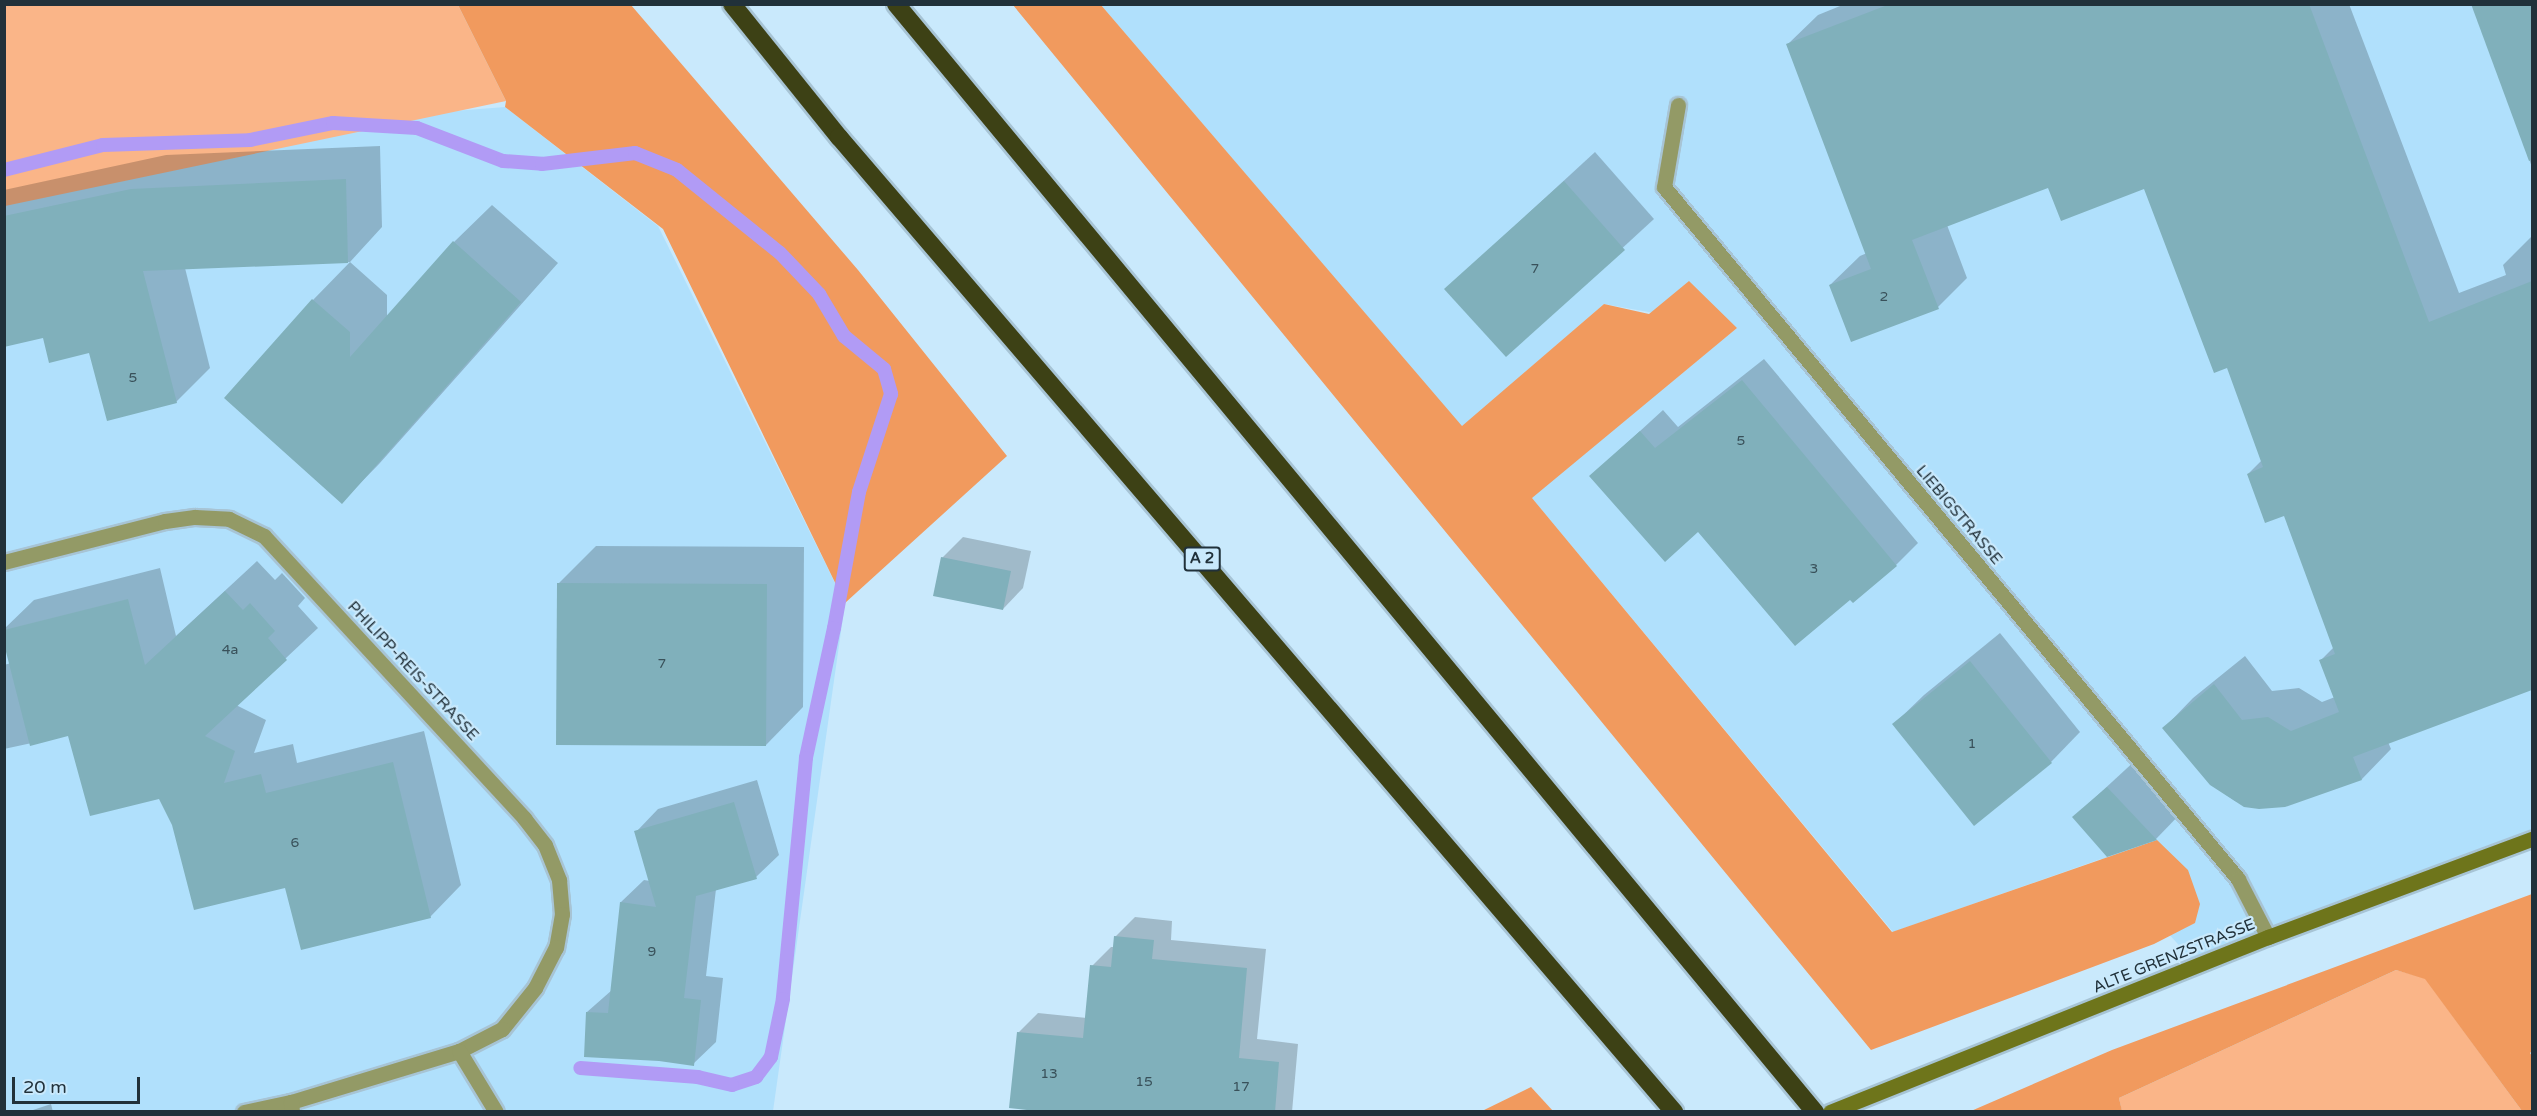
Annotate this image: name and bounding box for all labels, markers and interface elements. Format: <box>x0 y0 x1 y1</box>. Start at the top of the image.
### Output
house number: 7 <box>1531 261 1539 277</box>
house number: 2 <box>1880 289 1888 305</box>
house number: 5 <box>129 370 137 386</box>
house number: 5 <box>1737 433 1745 449</box>
street label: LIEBIGSTRASSE <box>1912 461 2006 569</box>
road number: A 2 <box>1182 547 1222 571</box>
house number: 3 <box>1810 561 1818 577</box>
street label: PHILIPP-REIS-STRASSE <box>343 597 483 745</box>
house number: 4a <box>222 642 238 658</box>
house number: 7 <box>658 656 666 672</box>
house number: 1 <box>1968 736 1976 752</box>
house number: 6 <box>291 835 299 851</box>
street label: ALTE GRENZSTRASSE <box>2090 915 2258 997</box>
house number: 9 <box>648 944 656 960</box>
scale bar <box>15 1065 142 1103</box>
house number: 13 <box>1040 1066 1058 1082</box>
house number: 15 <box>1135 1074 1153 1090</box>
text: 20 m <box>23 1076 67 1098</box>
house number: 17 <box>1232 1079 1250 1095</box>

